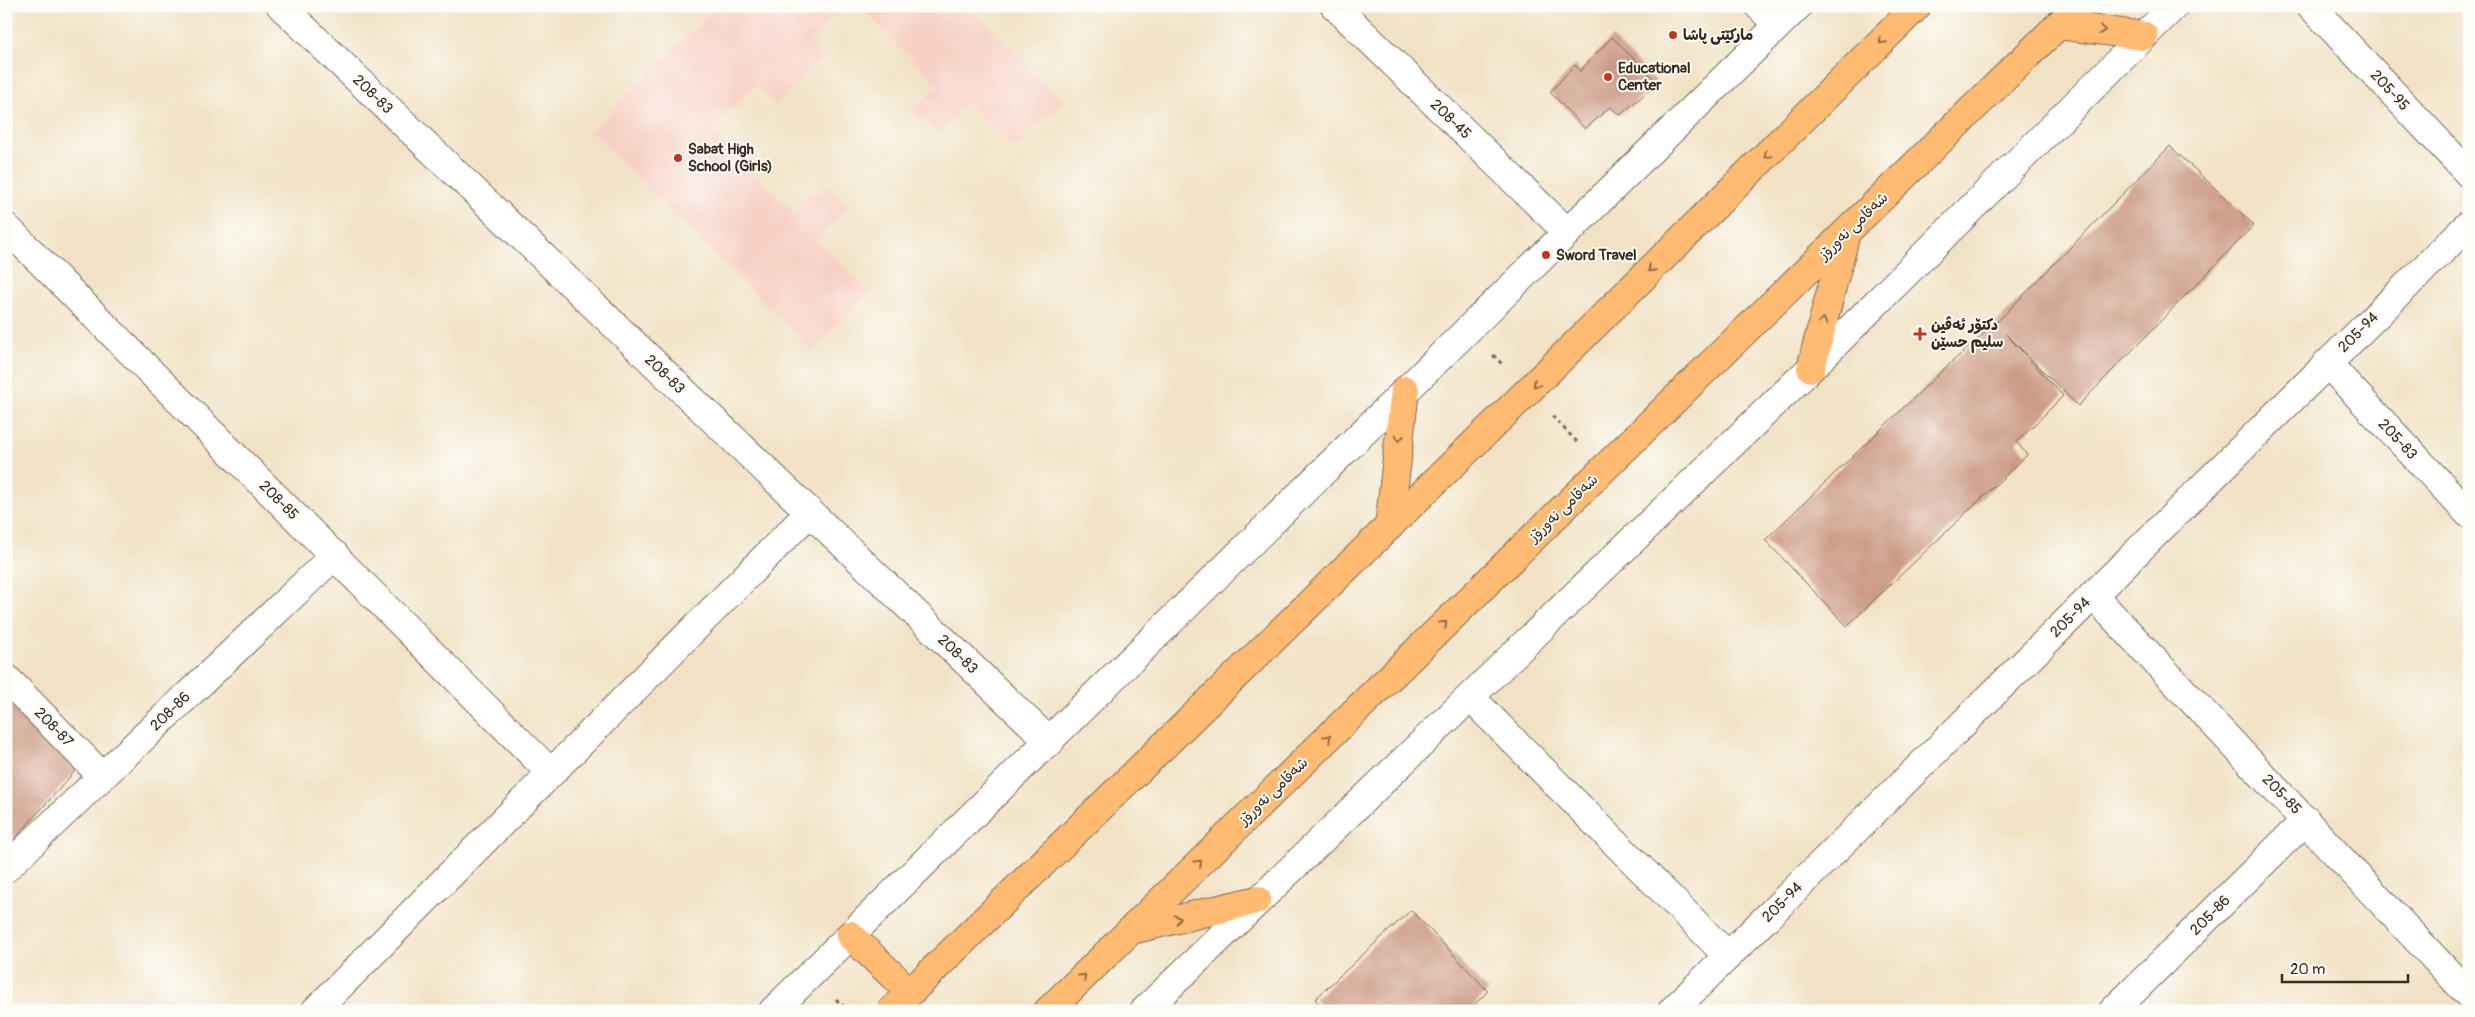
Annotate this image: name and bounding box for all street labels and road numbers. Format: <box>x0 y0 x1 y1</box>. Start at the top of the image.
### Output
street label: 205-95 <box>2366 66 2413 115</box>
street label: 208-83 <box>349 71 397 118</box>
street label: 208-45 <box>1426 95 1475 143</box>
street label: شەقامی نەورۆز <box>1814 188 1892 265</box>
street label: 205-94 <box>2334 308 2383 357</box>
street label: 208-83 <box>641 351 689 398</box>
street label: 205-83 <box>2374 415 2421 464</box>
street label: شەقامی نەورۆز <box>1524 470 1602 547</box>
street label: 208-85 <box>255 477 302 524</box>
street label: 205-94 <box>2046 593 2095 642</box>
street label: 208-83 <box>934 631 982 678</box>
street label: 208-86 <box>146 688 195 735</box>
street label: 208-87 <box>30 703 77 751</box>
street label: شەقامی نەورۆز <box>1234 753 1312 830</box>
street label: 205-85 <box>2258 770 2305 819</box>
street label: 205-94 <box>1758 878 1807 927</box>
street label: 205-86 <box>2186 891 2235 940</box>

